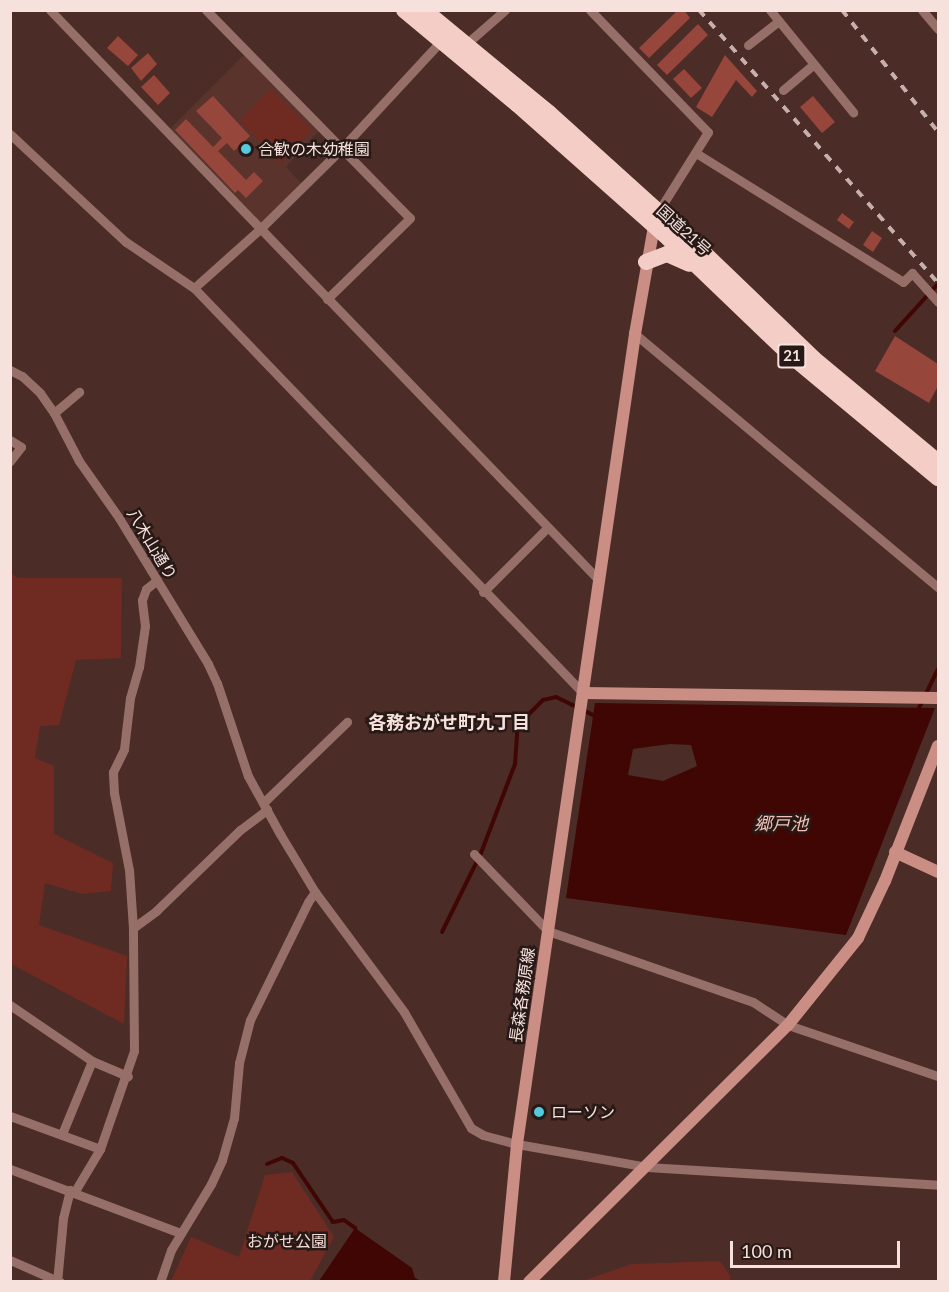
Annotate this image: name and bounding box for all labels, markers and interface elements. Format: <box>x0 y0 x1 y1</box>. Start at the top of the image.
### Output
place label: 合歓の木幼稚園 <box>258 139 370 159</box>
marker: 合歓の木幼稚園 <box>239 142 253 156</box>
street label: 国道21号 <box>653 201 715 259</box>
road number: 21 <box>777 344 807 368</box>
street label: 八木山通り <box>123 505 181 583</box>
district label: 各務おがせ町九丁目 <box>368 711 530 733</box>
water label: 郷戸池 <box>754 812 808 834</box>
street label: 長森各務原線 <box>506 946 538 1044</box>
place label: ローソン <box>551 1102 615 1122</box>
marker: ローソン <box>532 1105 546 1119</box>
scale bar <box>733 1229 902 1267</box>
park label: おがせ公園 <box>247 1231 327 1251</box>
text: 100 m <box>741 1240 792 1262</box>

